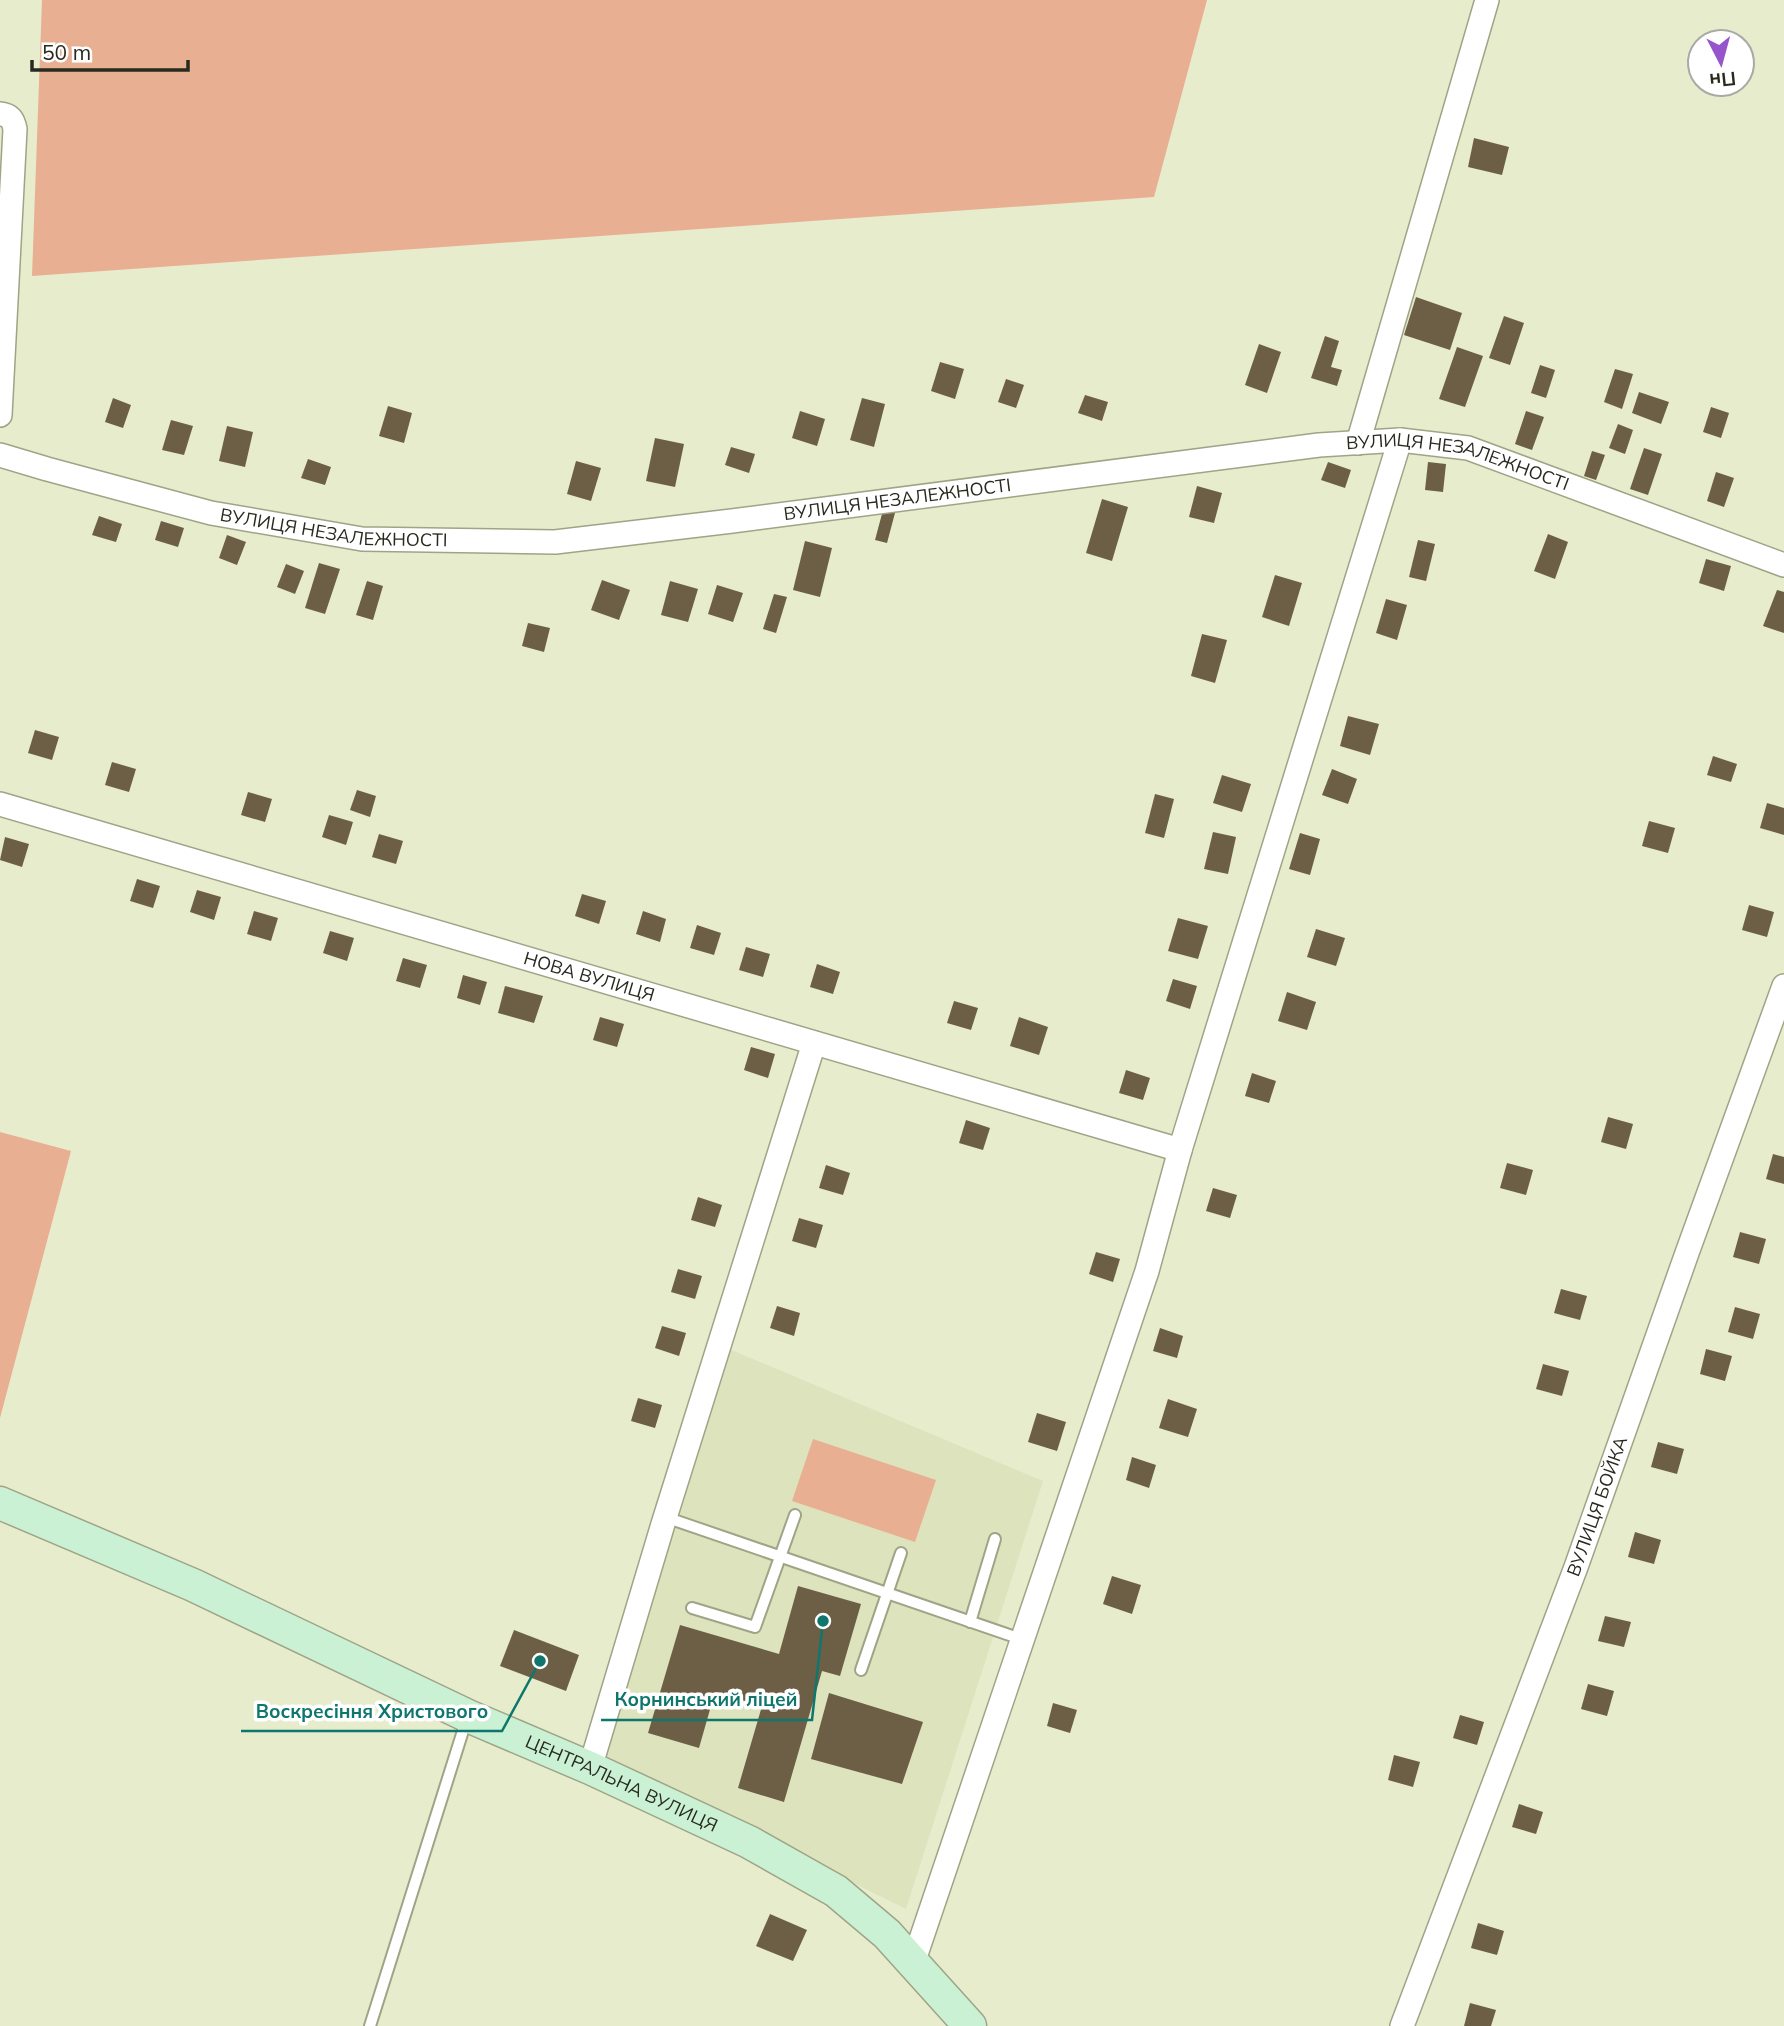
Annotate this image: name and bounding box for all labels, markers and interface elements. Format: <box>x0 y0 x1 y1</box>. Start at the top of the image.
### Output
scale bar <box>32 28 187 72</box>
north arrow <box>1686 28 1756 98</box>
text: 50 m <box>42 39 91 65</box>
text: Пн <box>1708 67 1737 93</box>
street label: ВУЛИЦЯ НЕЗАЛЕЖНОСТІ <box>1345 428 1572 495</box>
street label: ВУЛИЦЯ НЕЗАЛЕЖНОСТІ <box>782 473 1012 525</box>
street label: ВУЛИЦЯ НЕЗАЛЕЖНОСТІ <box>219 503 448 551</box>
street label: НОВА ВУЛИЦЯ <box>521 946 658 1006</box>
street label: ВУЛИЦЯ БОЙКА <box>1562 1433 1632 1580</box>
callout: Корнинський ліцей <box>601 1680 812 1720</box>
text: Корнинський ліцей <box>615 1687 797 1711</box>
callout: Воскресіння Христового <box>241 1691 502 1731</box>
text: Воскресіння Христового <box>256 1699 488 1723</box>
street label: ЦЕНТРАЛЬНА ВУЛИЦЯ <box>522 1730 721 1837</box>

